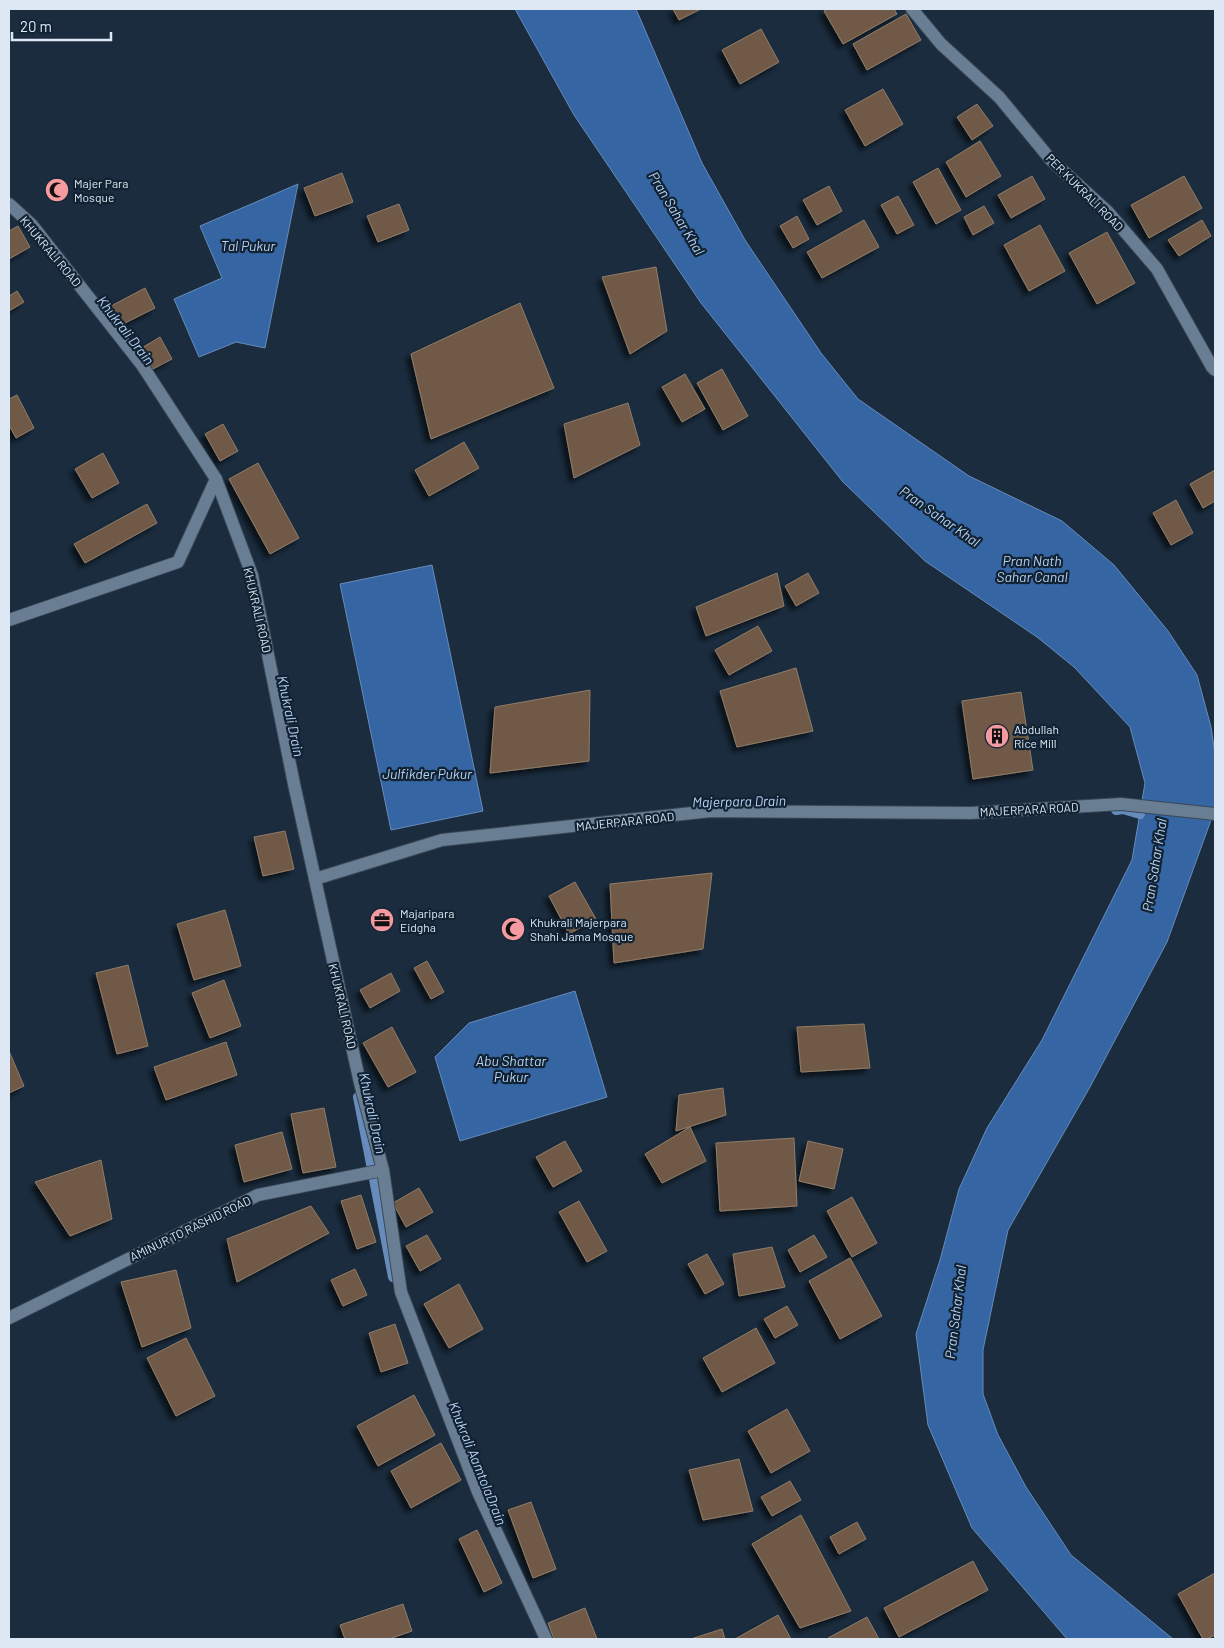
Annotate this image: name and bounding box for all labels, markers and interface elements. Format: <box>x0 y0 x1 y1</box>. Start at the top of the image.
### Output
scale bar <box>12 10 111 42</box>
text: 20 m <box>20 17 52 35</box>
street label: PER KUKRALI ROAD <box>1043 150 1127 234</box>
water label: Pran Sahar Khal <box>645 168 709 258</box>
place label: Majer Para Mosque <box>74 176 129 204</box>
mosque icon: Majer Para Mosque <box>44 177 70 203</box>
street label: KHUKRALI ROAD <box>18 213 84 289</box>
water label: Tal Pukur <box>221 237 276 254</box>
water label: Khukrali Drain <box>94 292 158 368</box>
water label: Pran Sahar Khal <box>897 482 983 550</box>
water label: Pran Nath Sahar Canal <box>996 552 1068 585</box>
street label: KHUKRALI ROAD <box>241 566 275 654</box>
water label: Khukrali Drain <box>274 674 308 758</box>
place label: Abdullah Rice Mill <box>1014 722 1059 750</box>
building icon: Abdullah Rice Mill <box>984 723 1010 749</box>
water label: Julfikder Pukur <box>382 765 473 782</box>
water label: Majerpara Drain <box>692 792 786 810</box>
street label: MAJERPARA ROAD <box>979 799 1079 819</box>
street label: MAJERPARA ROAD <box>575 809 675 833</box>
water label: Pran Sahar Khal <box>1138 817 1170 913</box>
place label: Majaripara Eidgha <box>400 906 454 934</box>
office icon: Majaripara Eidgha <box>369 907 395 933</box>
place label: Khukrali Majerpara Shahi Jama Mosque <box>530 915 633 943</box>
mosque icon: Khukrali Majerpara Shahi Jama Mosque <box>500 916 526 942</box>
street label: KHUKRALI ROAD <box>326 962 360 1050</box>
water label: Abu Shattar Pukur <box>476 1052 547 1085</box>
water label: Khukrali Drain <box>356 1071 390 1155</box>
street label: AMINUR TO RASHID ROAD <box>127 1193 253 1263</box>
water label: Pran Sahar Khal <box>941 1264 969 1360</box>
water label: Khukrali AamtolaDrain <box>445 1399 511 1527</box>

